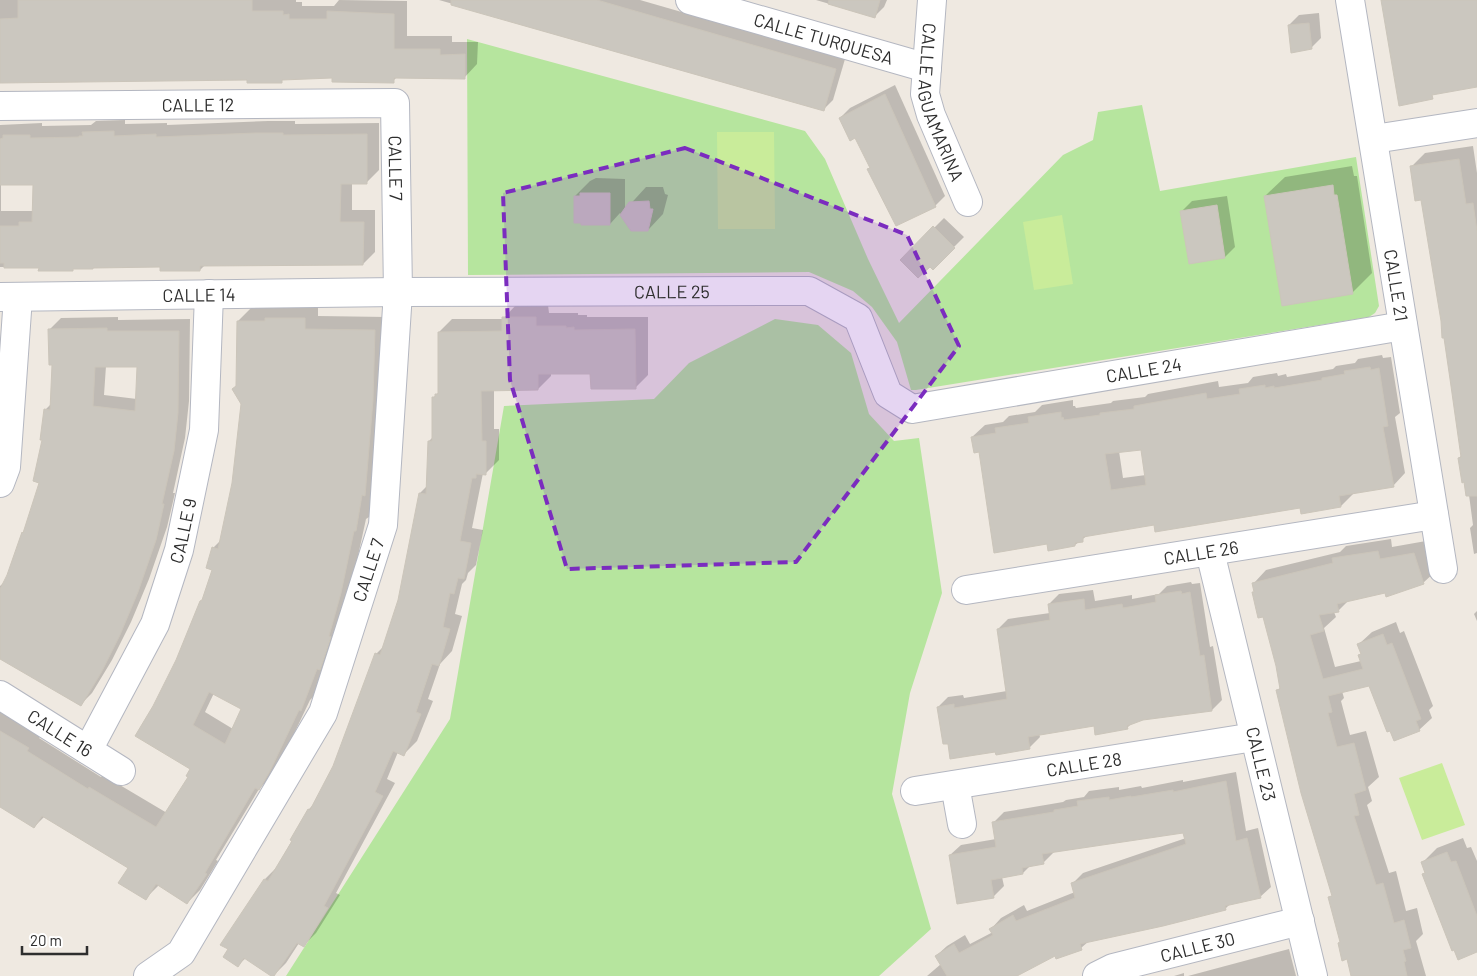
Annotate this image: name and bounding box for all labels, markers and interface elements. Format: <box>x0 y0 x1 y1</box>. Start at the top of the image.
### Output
street label: CALLE TURQUESA <box>751 8 896 69</box>
street label: CALLE AGUAMARINA <box>913 22 969 184</box>
street label: CALLE 12 <box>162 93 234 116</box>
street label: CALLE 7 <box>385 135 408 201</box>
street label: CALLE 21 <box>1380 248 1413 323</box>
street label: CALLE 25 <box>634 280 710 302</box>
street label: CALLE 14 <box>162 283 236 306</box>
street label: CALLE 24 <box>1104 353 1183 387</box>
street label: CALLE 9 <box>164 496 200 566</box>
street label: CALLE 7 <box>347 535 389 604</box>
street label: CALLE 26 <box>1162 535 1240 569</box>
street label: CALLE 16 <box>24 704 97 761</box>
street label: CALLE 23 <box>1242 724 1281 803</box>
street label: CALLE 28 <box>1045 747 1123 781</box>
scale bar <box>22 924 88 956</box>
street label: CALLE 30 <box>1158 927 1237 967</box>
text: 20 m <box>30 931 62 949</box>

